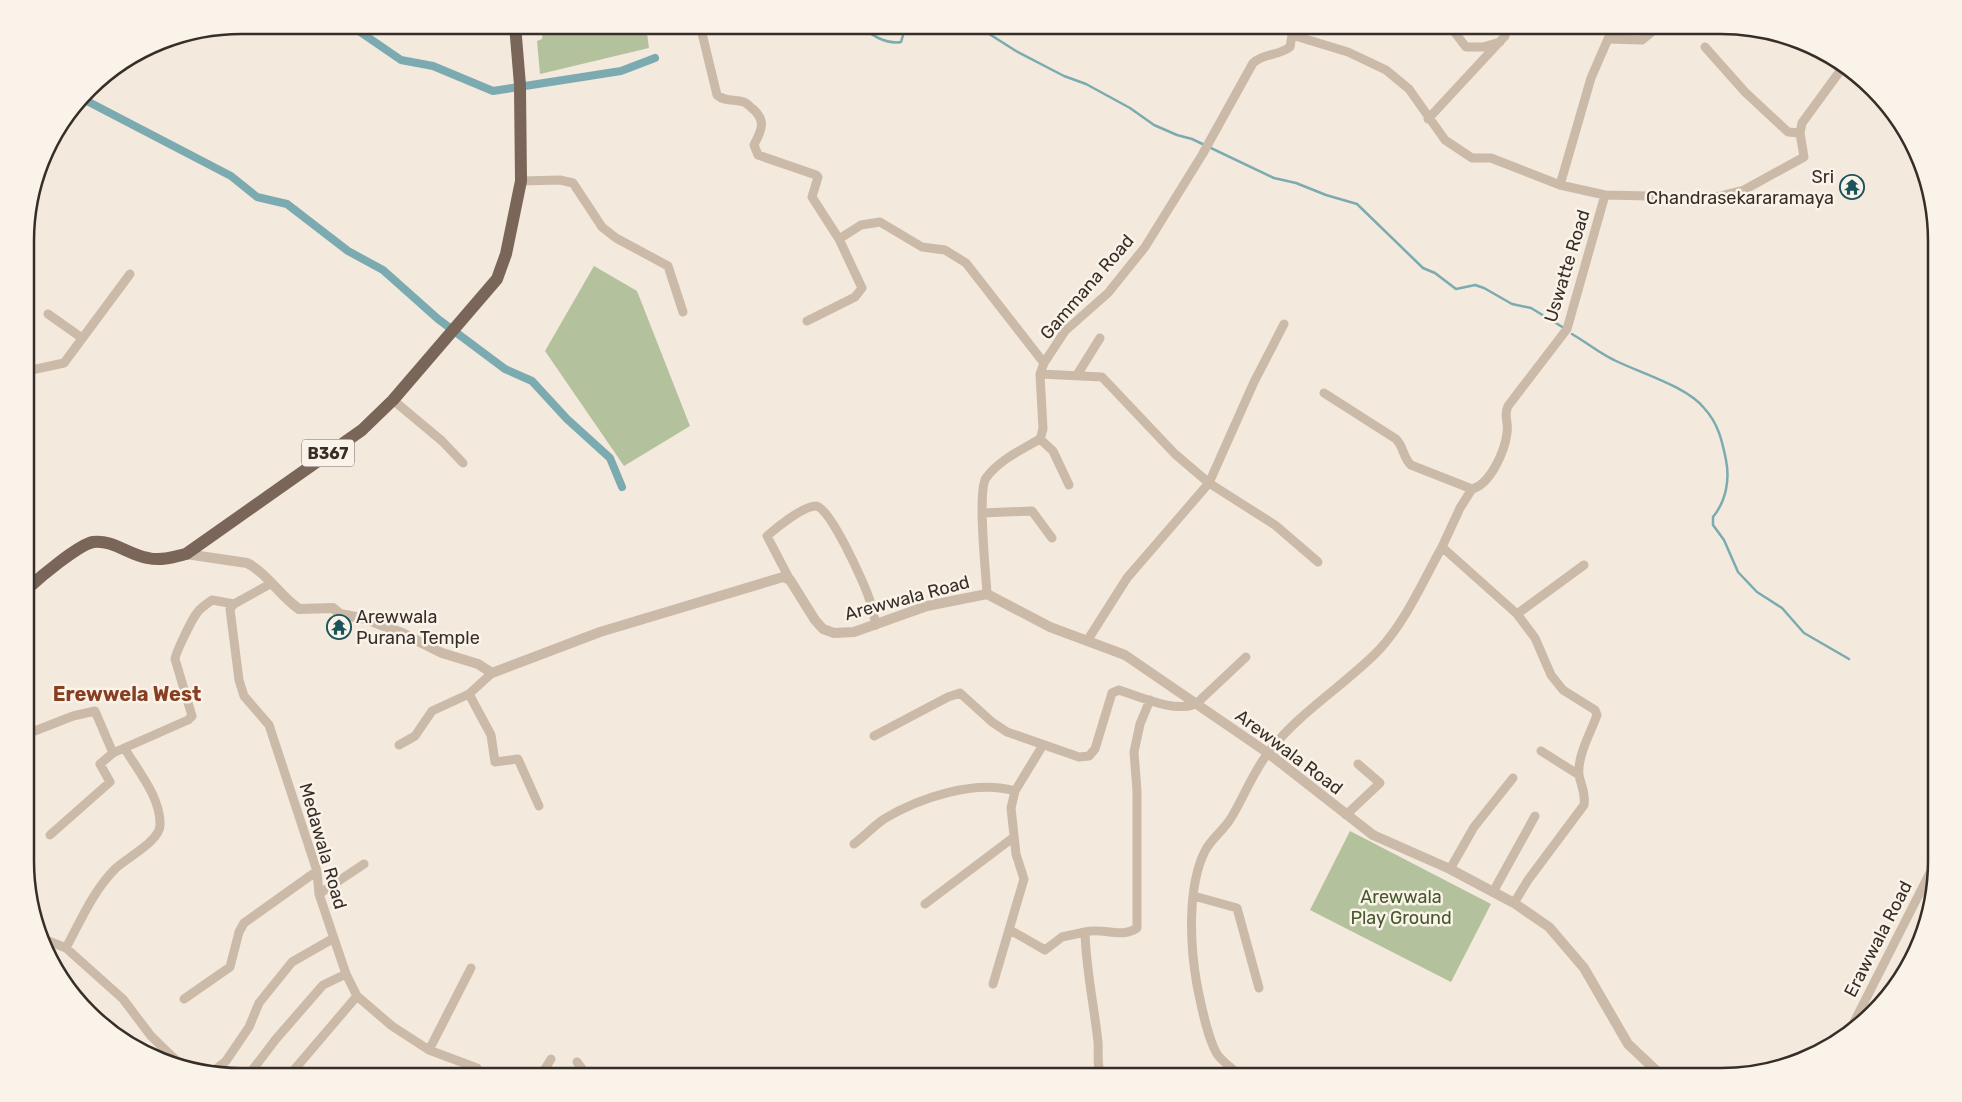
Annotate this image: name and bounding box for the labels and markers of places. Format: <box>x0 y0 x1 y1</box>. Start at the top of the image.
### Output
place label: Sri Chandrasekararamaya <box>1646 166 1834 209</box>
temple icon: Sri Chandrasekararamaya <box>1839 174 1865 200</box>
place label: Arewwala Purana Temple <box>356 606 480 649</box>
temple icon: Arewwala Purana Temple <box>326 614 352 640</box>

